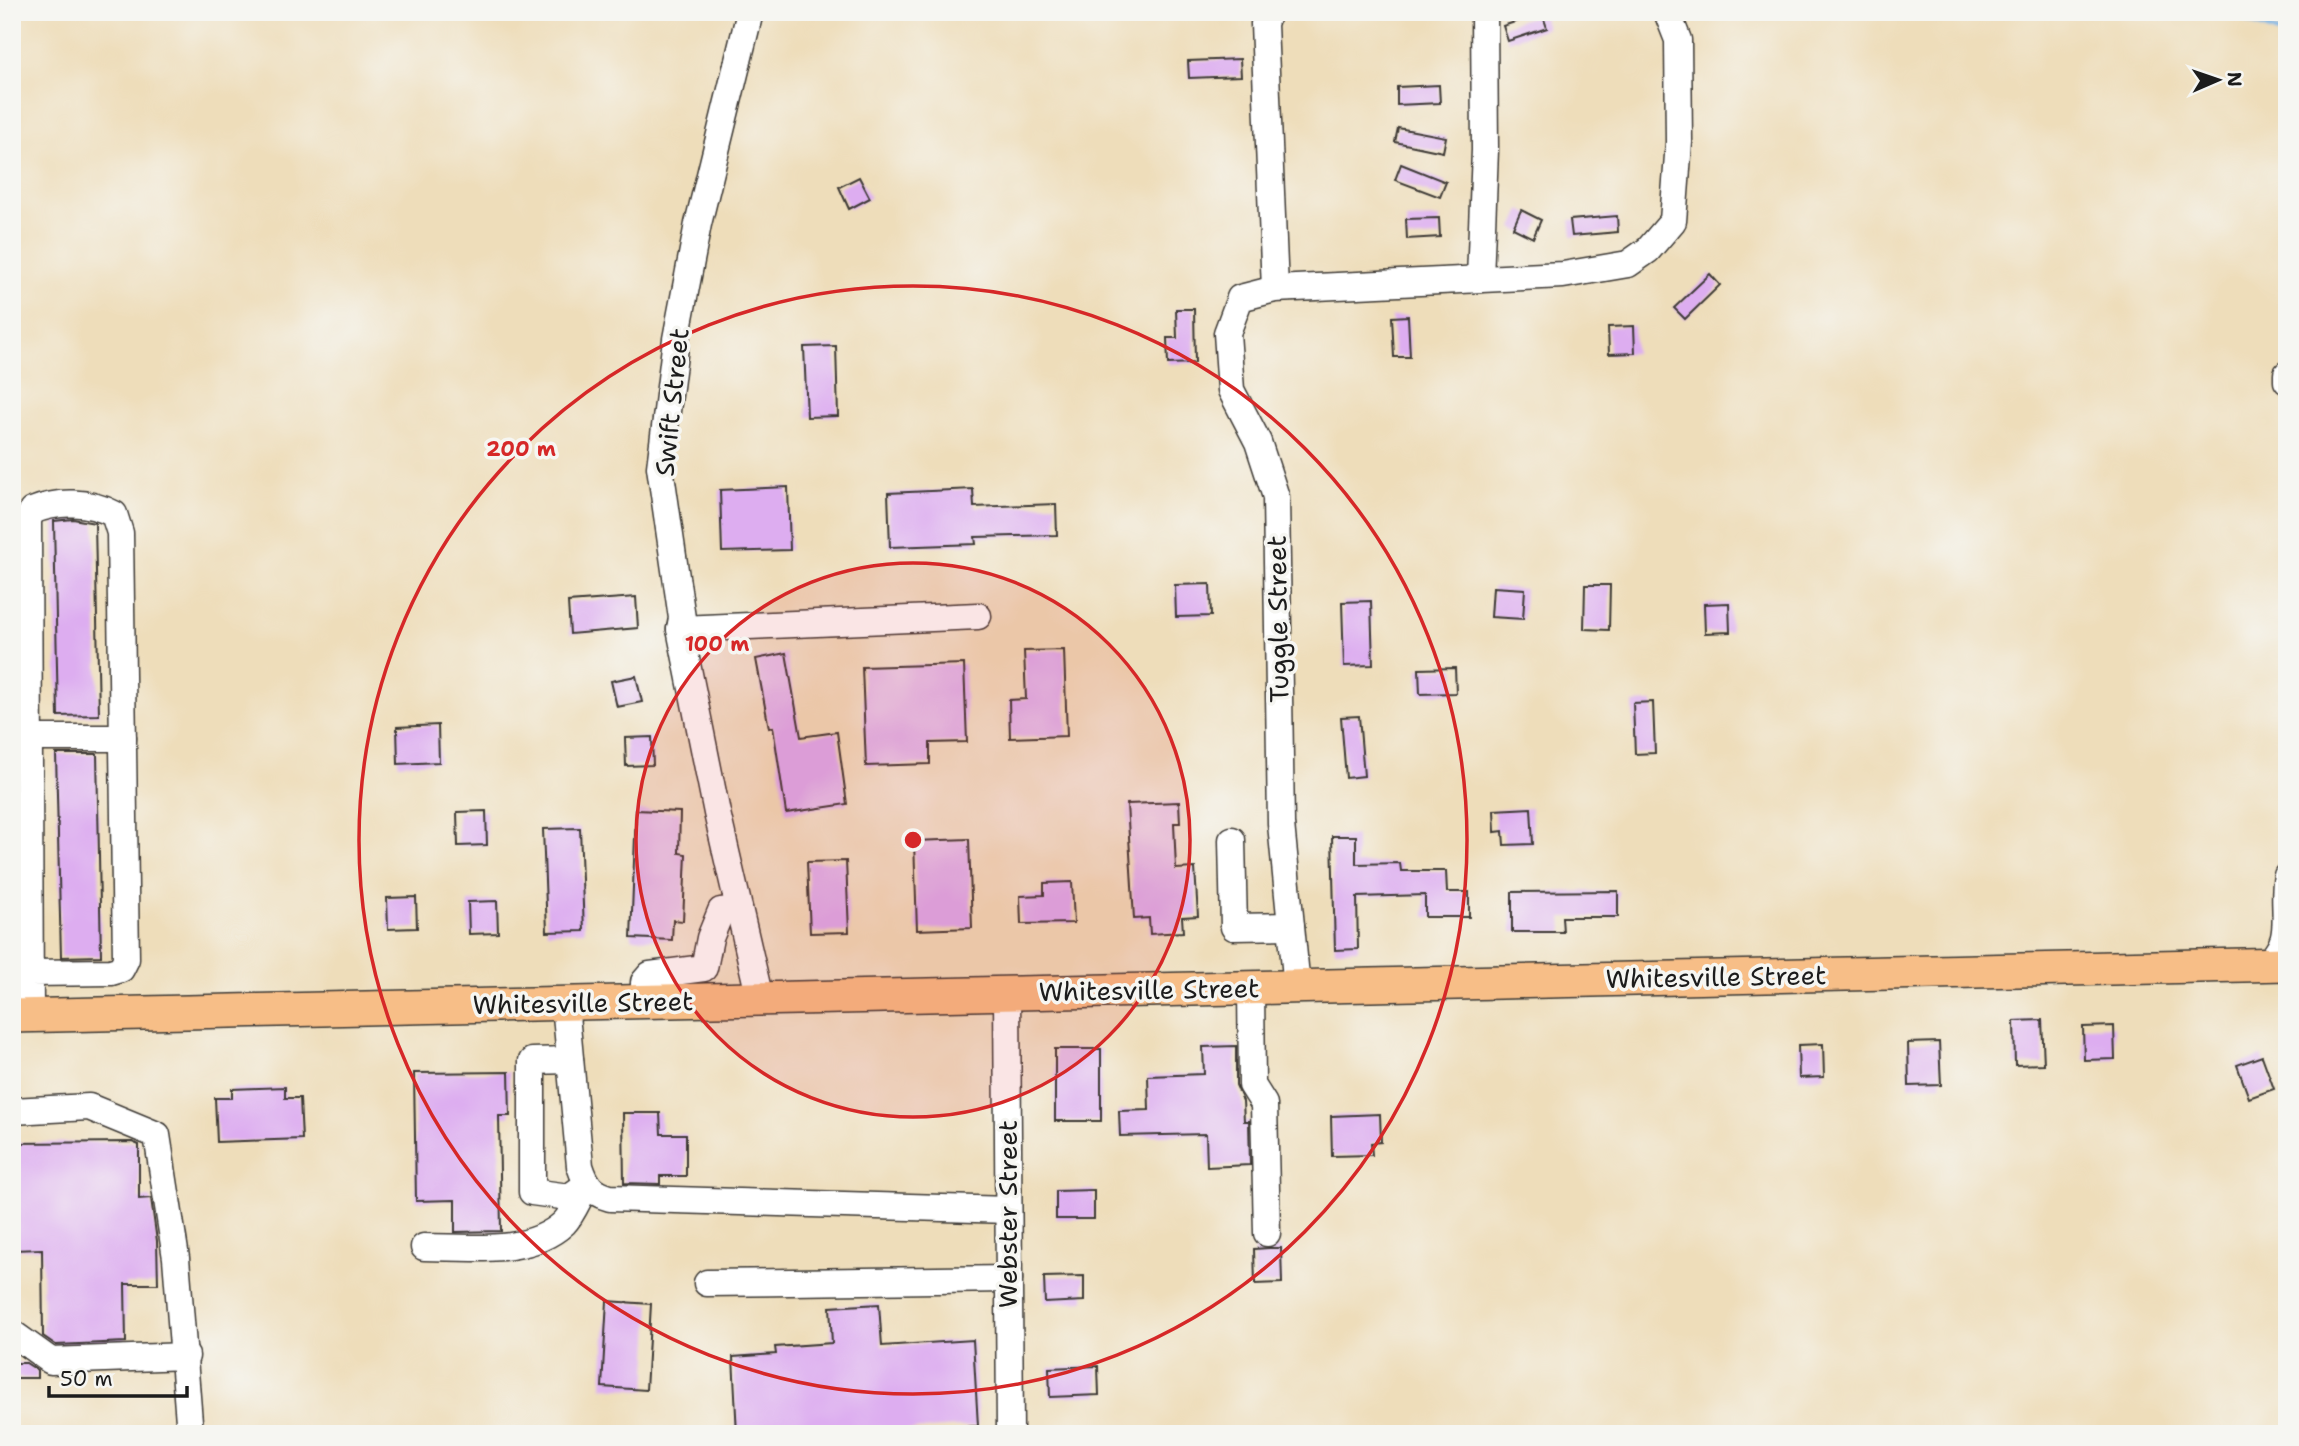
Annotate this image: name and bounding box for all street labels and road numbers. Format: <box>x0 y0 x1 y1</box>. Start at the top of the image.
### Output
street label: Swift Street <box>646 326 697 478</box>
street label: Tuggle Street <box>1259 535 1296 703</box>
street label: Whitesville Street <box>1605 957 1827 996</box>
street label: Whitesville Street <box>1038 970 1260 1009</box>
street label: Whitesville Street <box>472 983 694 1022</box>
street label: Webster Street <box>990 1120 1025 1308</box>

